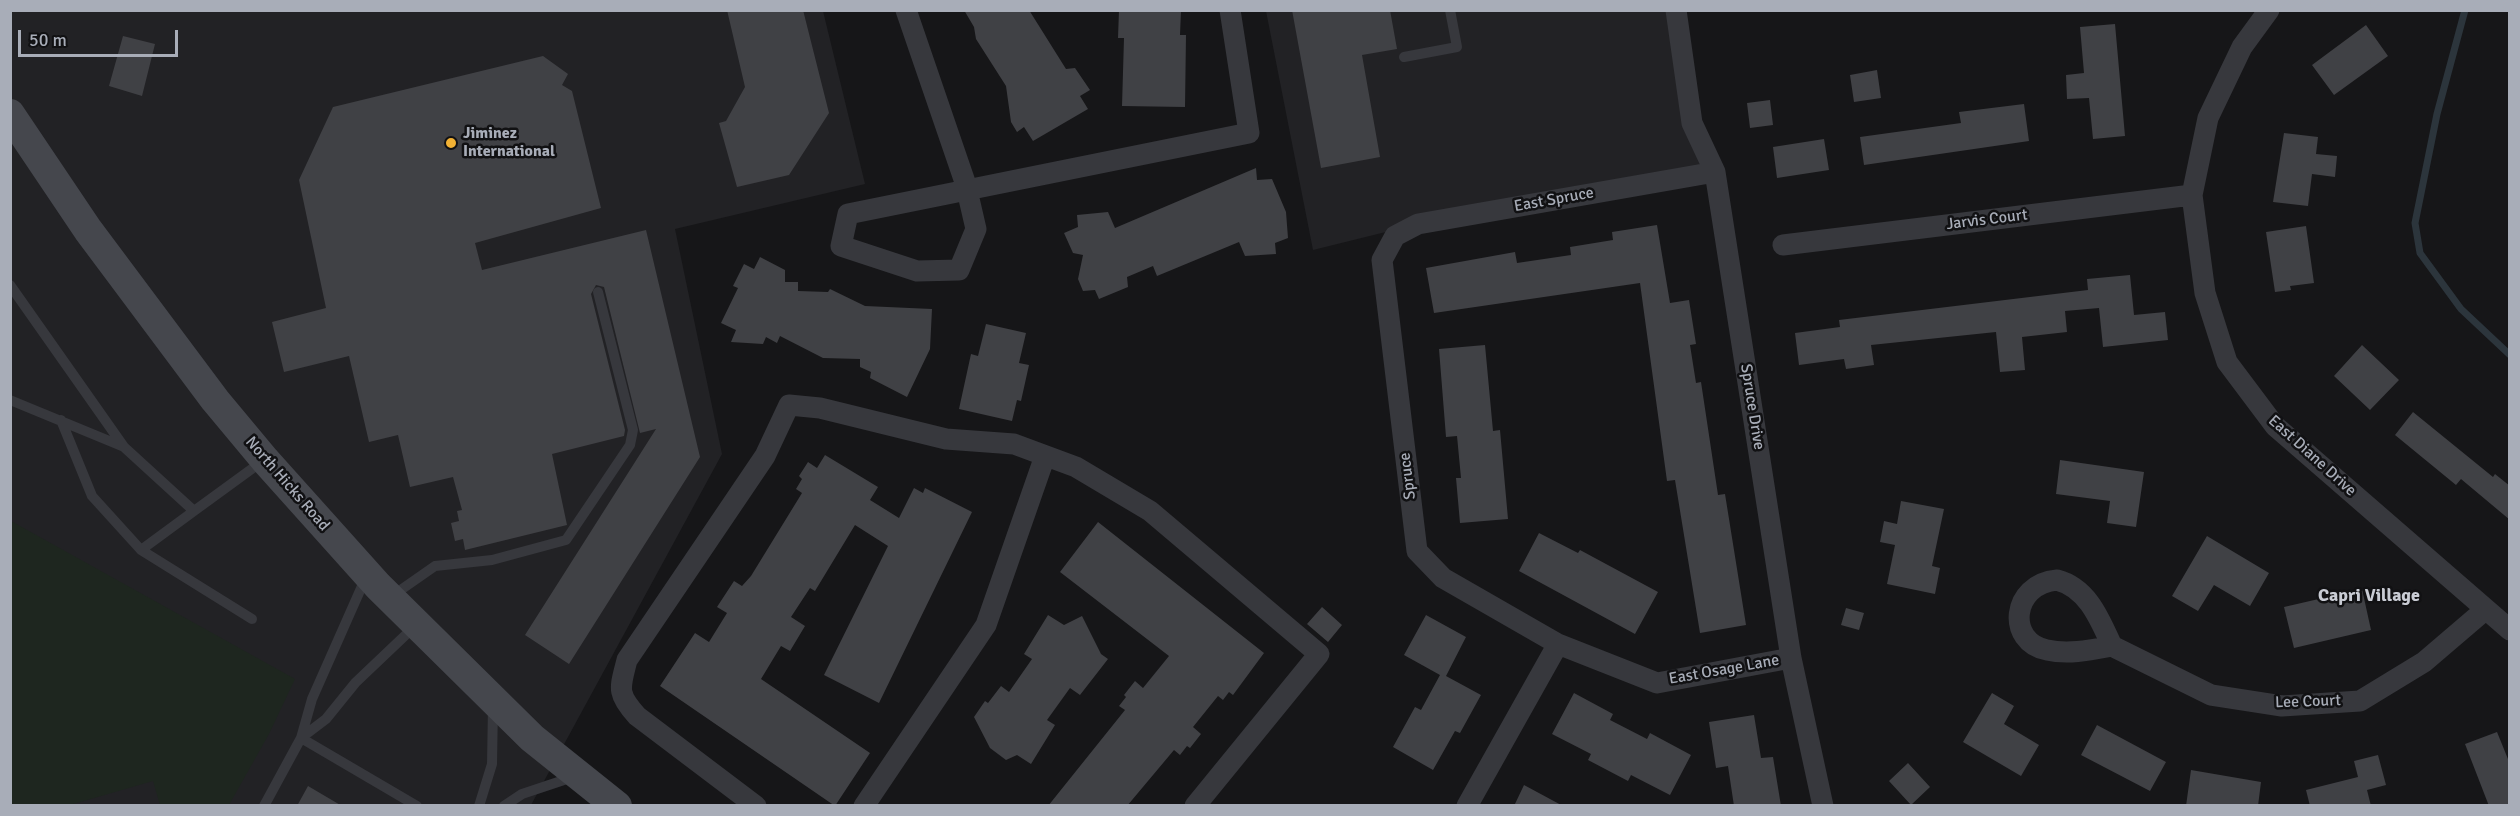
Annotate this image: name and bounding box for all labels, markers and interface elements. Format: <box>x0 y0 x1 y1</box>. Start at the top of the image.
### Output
scale bar <box>21 18 182 56</box>
text: 50 m <box>29 29 67 51</box>
place label: Jiminez International <box>463 124 555 162</box>
marker: Jiminez International <box>444 136 458 150</box>
street label: East Spruce <box>1513 184 1595 216</box>
street label: Jarvis Court <box>1945 205 2029 235</box>
street label: Spruce Drive <box>1736 363 1768 451</box>
street label: East Diane Drive <box>2264 411 2360 501</box>
street label: North Hicks Road <box>241 433 333 535</box>
street label: Spruce <box>1396 451 1420 501</box>
district label: Capri Village <box>2318 585 2420 607</box>
street label: East Osage Lane <box>1667 651 1781 689</box>
street label: Lee Court <box>2275 691 2341 713</box>

